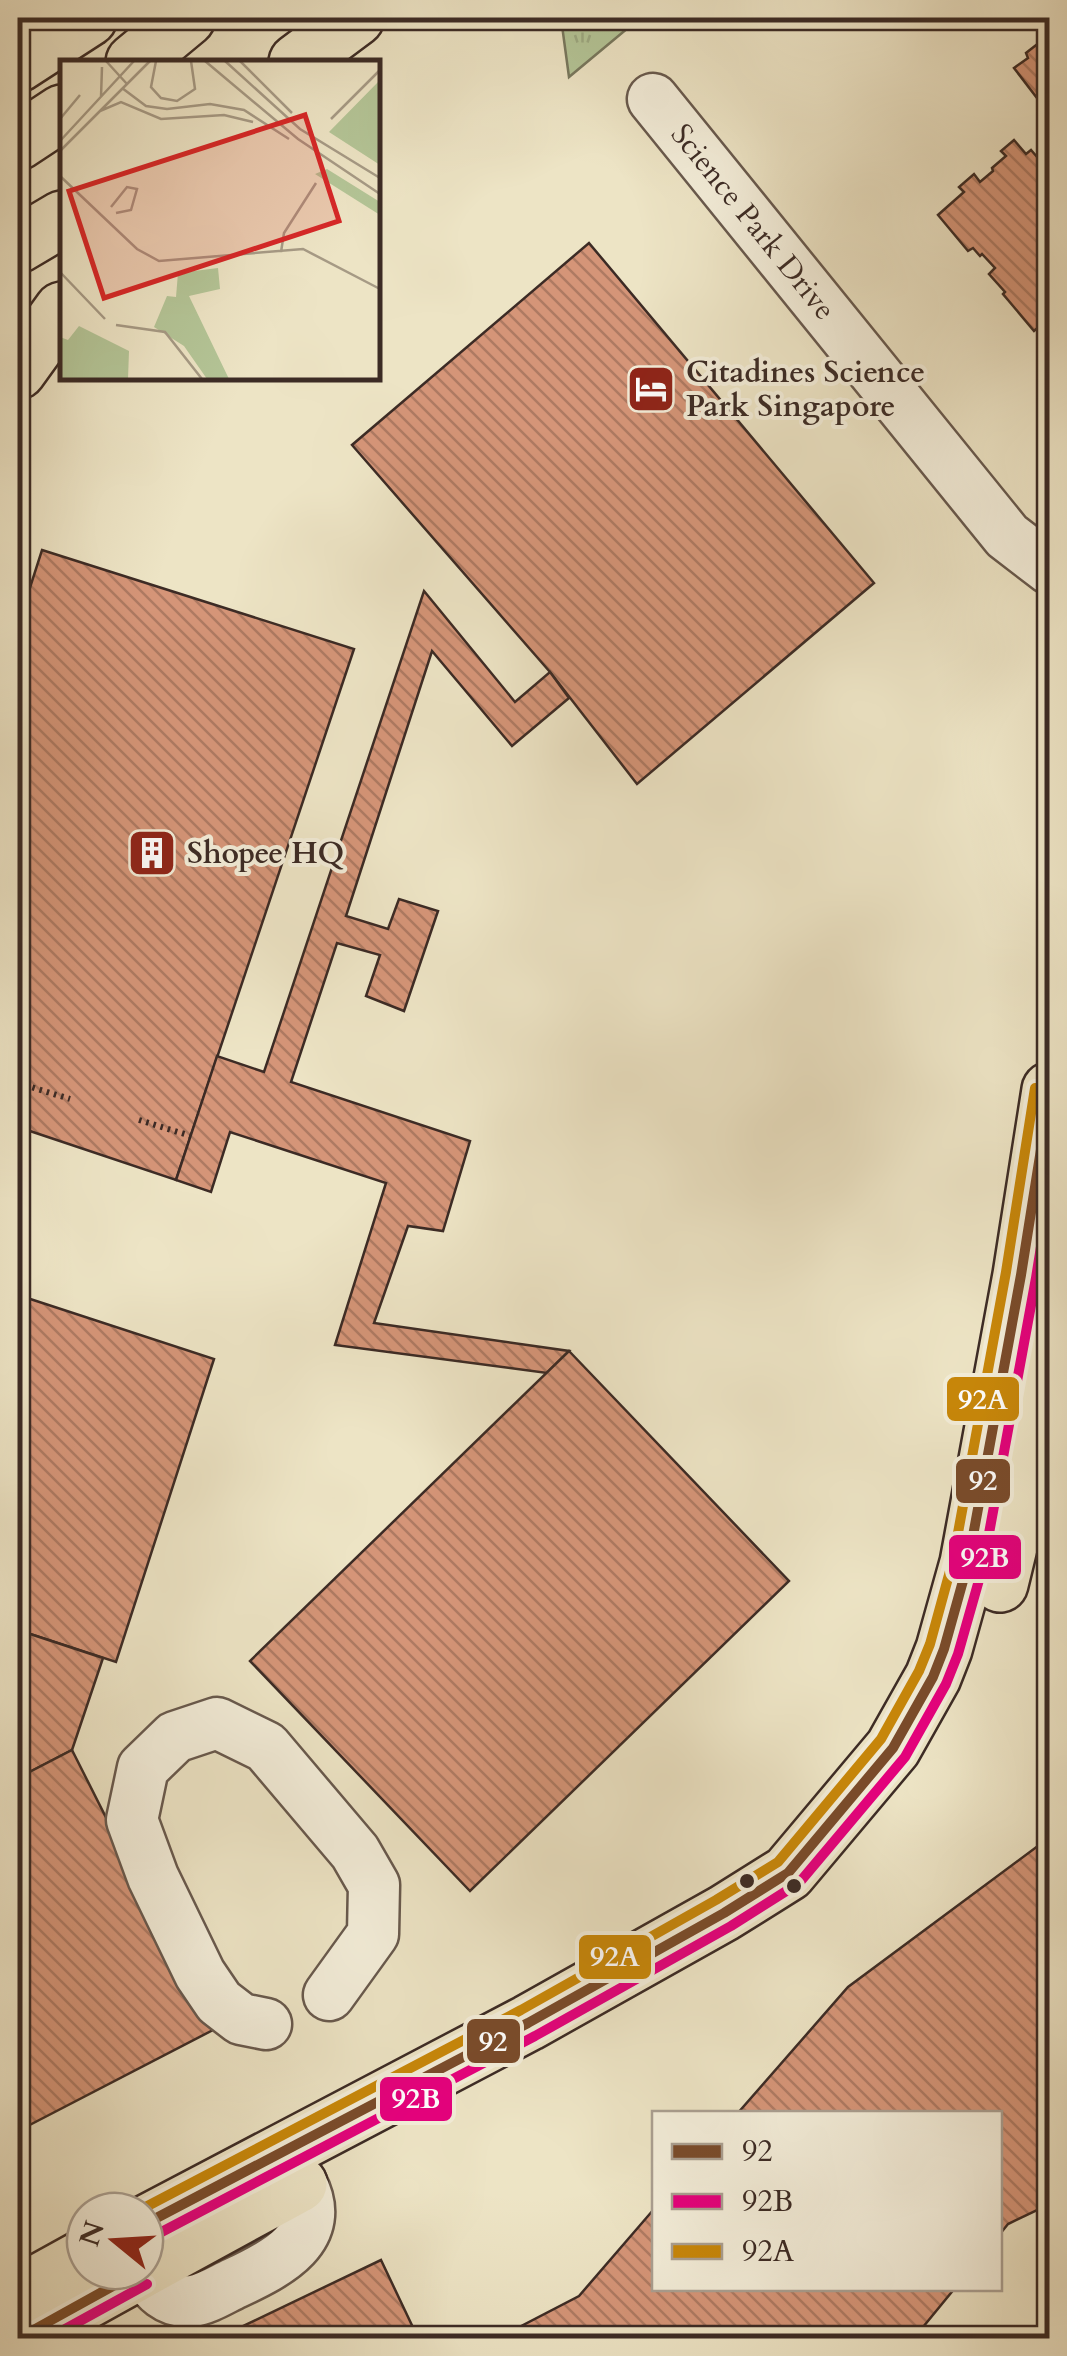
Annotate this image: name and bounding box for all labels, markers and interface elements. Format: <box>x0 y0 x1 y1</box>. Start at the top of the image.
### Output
inset map <box>60 60 380 380</box>
street label: Science Park Drive <box>661 115 845 329</box>
place label: Citadines Science Park Singapore <box>686 352 925 427</box>
hotel icon: Citadines Science Park Singapore <box>625 363 677 415</box>
building icon: Shopee HQ <box>126 827 178 879</box>
place label: Shopee HQ <box>187 833 344 874</box>
line badge: 92A <box>945 1375 1021 1423</box>
text: 92A <box>958 1381 1008 1419</box>
line badge: 92 <box>954 1457 1012 1505</box>
text: 92 <box>969 1462 997 1500</box>
line badge: 92B <box>947 1533 1023 1581</box>
text: 92B <box>961 1539 1009 1577</box>
unlabelled marker <box>737 1871 757 1891</box>
unlabelled marker <box>784 1876 804 1896</box>
line badge: 92A <box>577 1933 653 1981</box>
text: 92A <box>590 1938 640 1976</box>
line badge: 92 <box>465 2017 522 2065</box>
text: 92 <box>479 2023 507 2061</box>
line badge: 92B <box>378 2075 454 2123</box>
text: 92B <box>392 2080 440 2118</box>
legend <box>652 2111 1002 2291</box>
text: 92 <box>742 2131 773 2172</box>
text: 92B <box>742 2181 793 2222</box>
north arrow <box>65 2191 165 2291</box>
text: N <box>70 2216 114 2251</box>
text: 92A <box>742 2231 795 2272</box>

